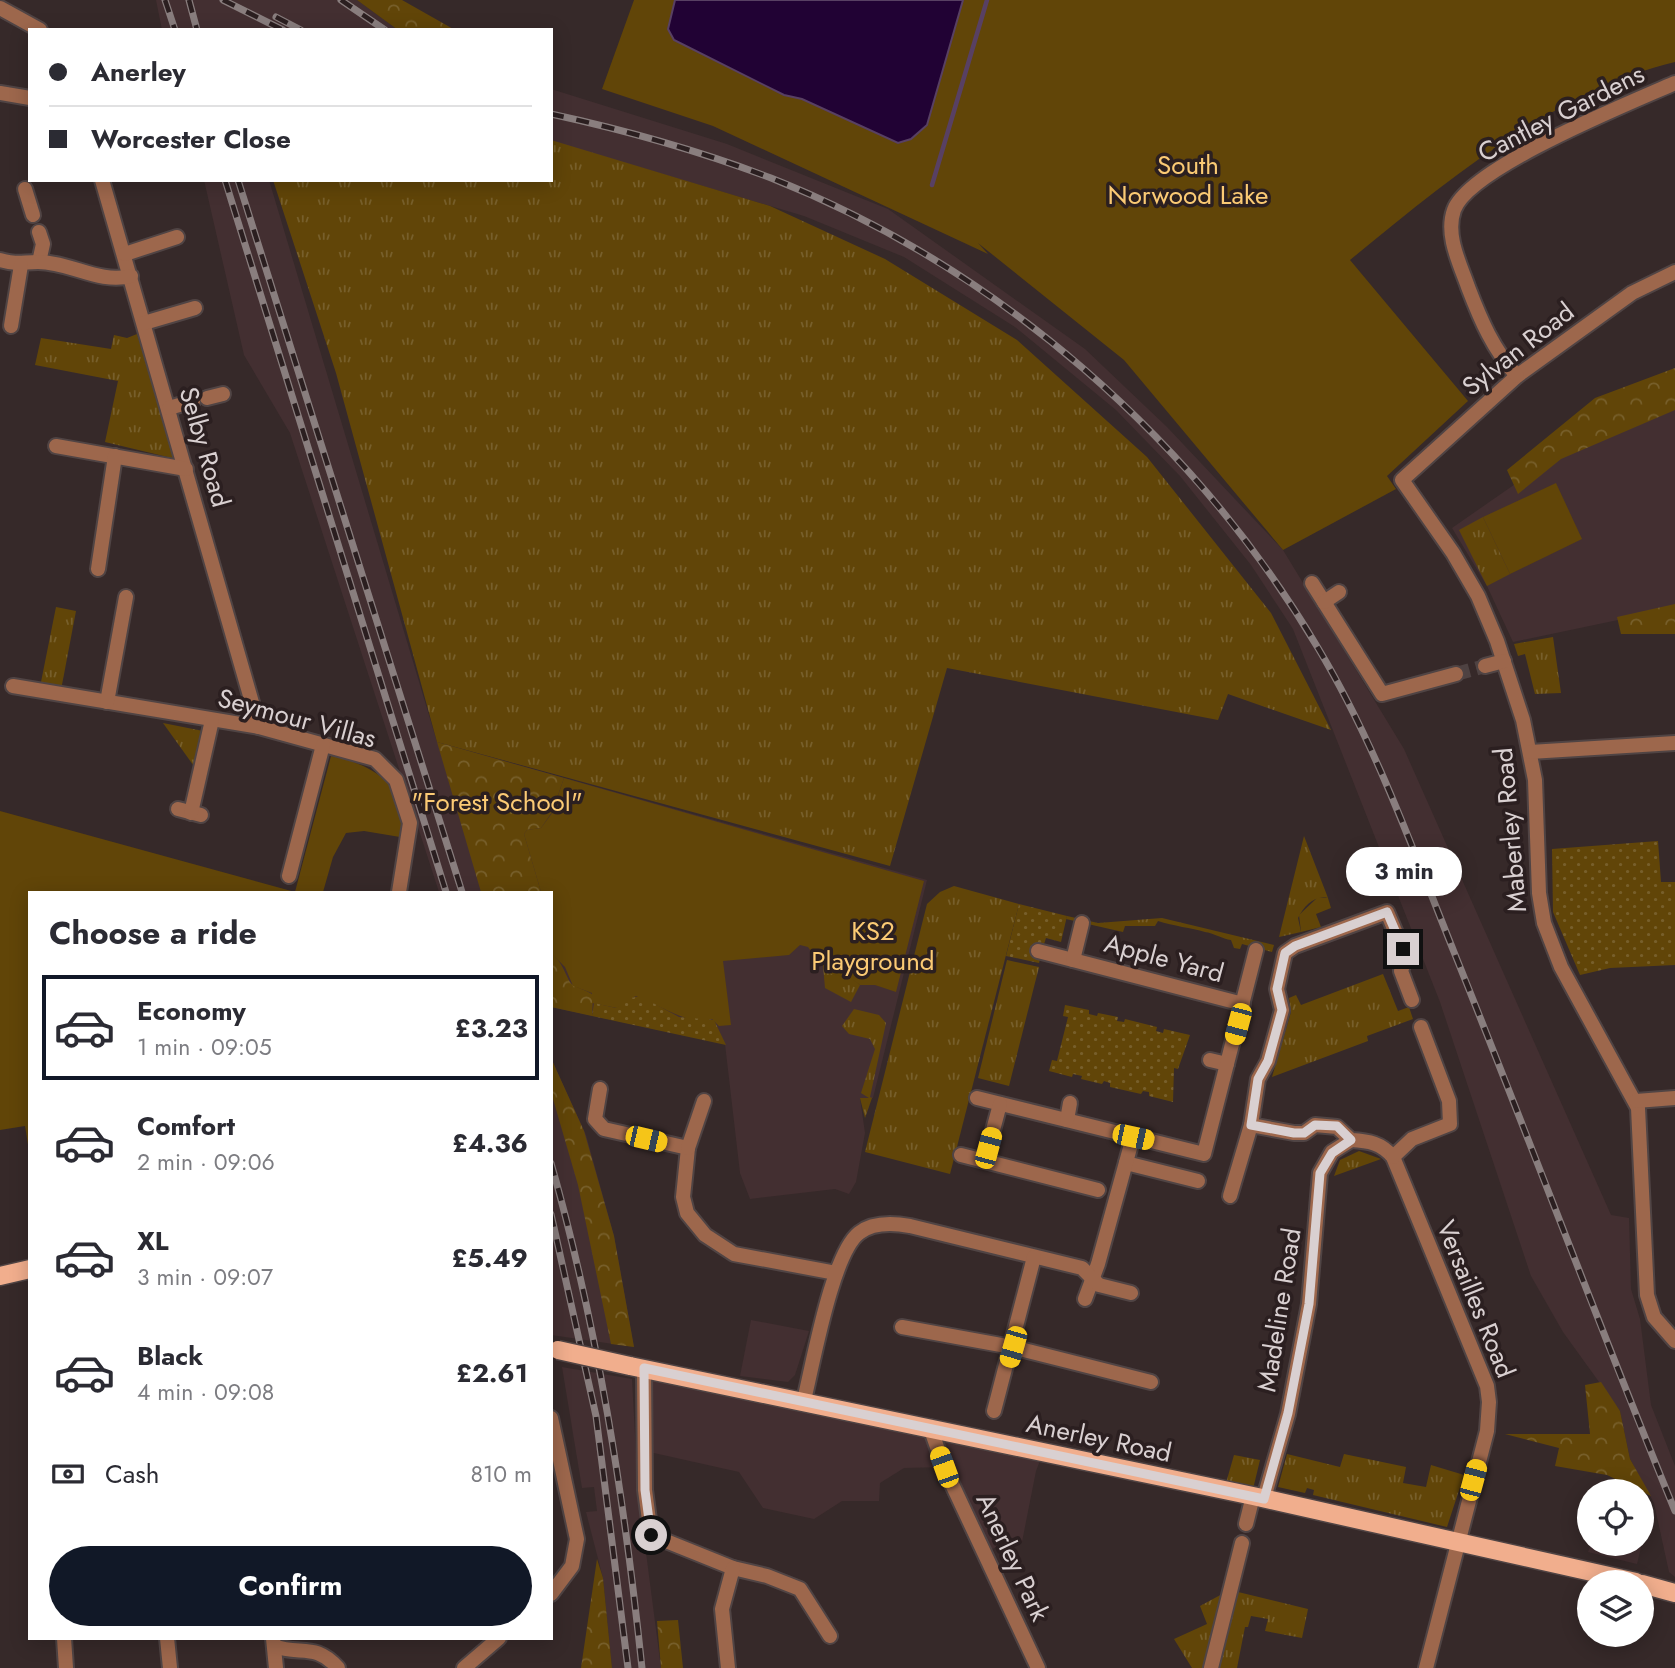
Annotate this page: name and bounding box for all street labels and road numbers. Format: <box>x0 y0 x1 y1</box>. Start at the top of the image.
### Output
street label: Cantley Gardens <box>1471 55 1651 171</box>
street label: Sylvan Road <box>1454 293 1582 405</box>
street label: Selby Road <box>170 382 240 512</box>
street label: Seymour Villas <box>214 679 380 757</box>
street label: Maberley Road <box>1484 746 1536 914</box>
street label: Apple Yard <box>1100 924 1228 992</box>
street label: Versailles Road <box>1427 1215 1525 1383</box>
street label: Madeline Road <box>1247 1225 1311 1395</box>
street label: Anerley Road <box>1023 1404 1175 1472</box>
street label: Anerley Park <box>967 1487 1060 1628</box>

